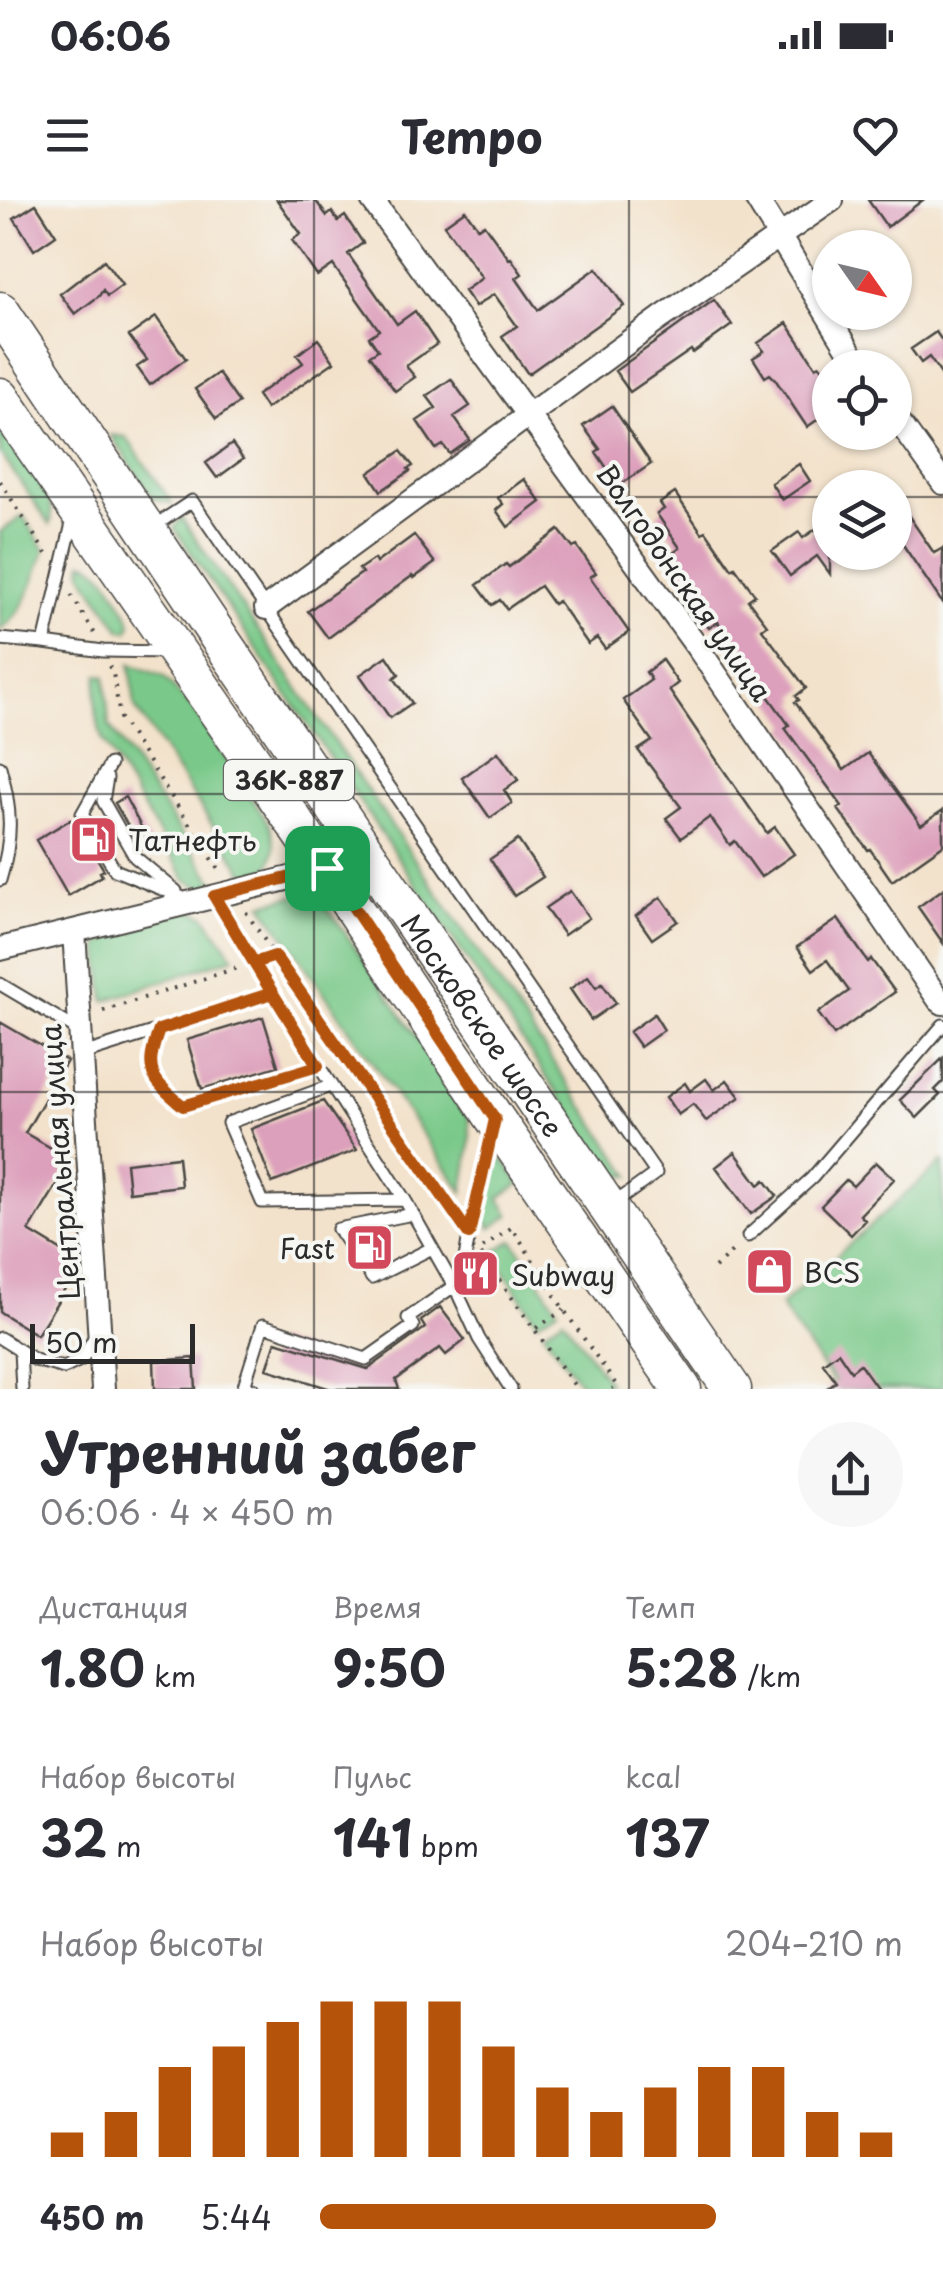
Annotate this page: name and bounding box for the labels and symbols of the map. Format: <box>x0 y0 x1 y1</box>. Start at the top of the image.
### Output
north arrow <box>812 230 912 330</box>
street label: Волгодонская улица <box>587 454 784 710</box>
road number: 36К-887 <box>224 760 354 800</box>
fuel station icon: Татнефть <box>67 813 119 865</box>
place label: Татнефть <box>128 818 257 861</box>
pin <box>285 826 370 911</box>
street label: Московское шоссе <box>392 904 575 1145</box>
street label: Центральная улица <box>28 1022 90 1301</box>
fuel station icon: Fast <box>344 1221 396 1273</box>
place label: Fast <box>279 1226 335 1269</box>
shop icon: BCS <box>743 1245 795 1297</box>
restaurant icon: Subway <box>450 1248 502 1300</box>
place label: BCS <box>804 1250 861 1293</box>
place label: Subway <box>511 1253 615 1296</box>
scale bar <box>30 1319 195 1364</box>

